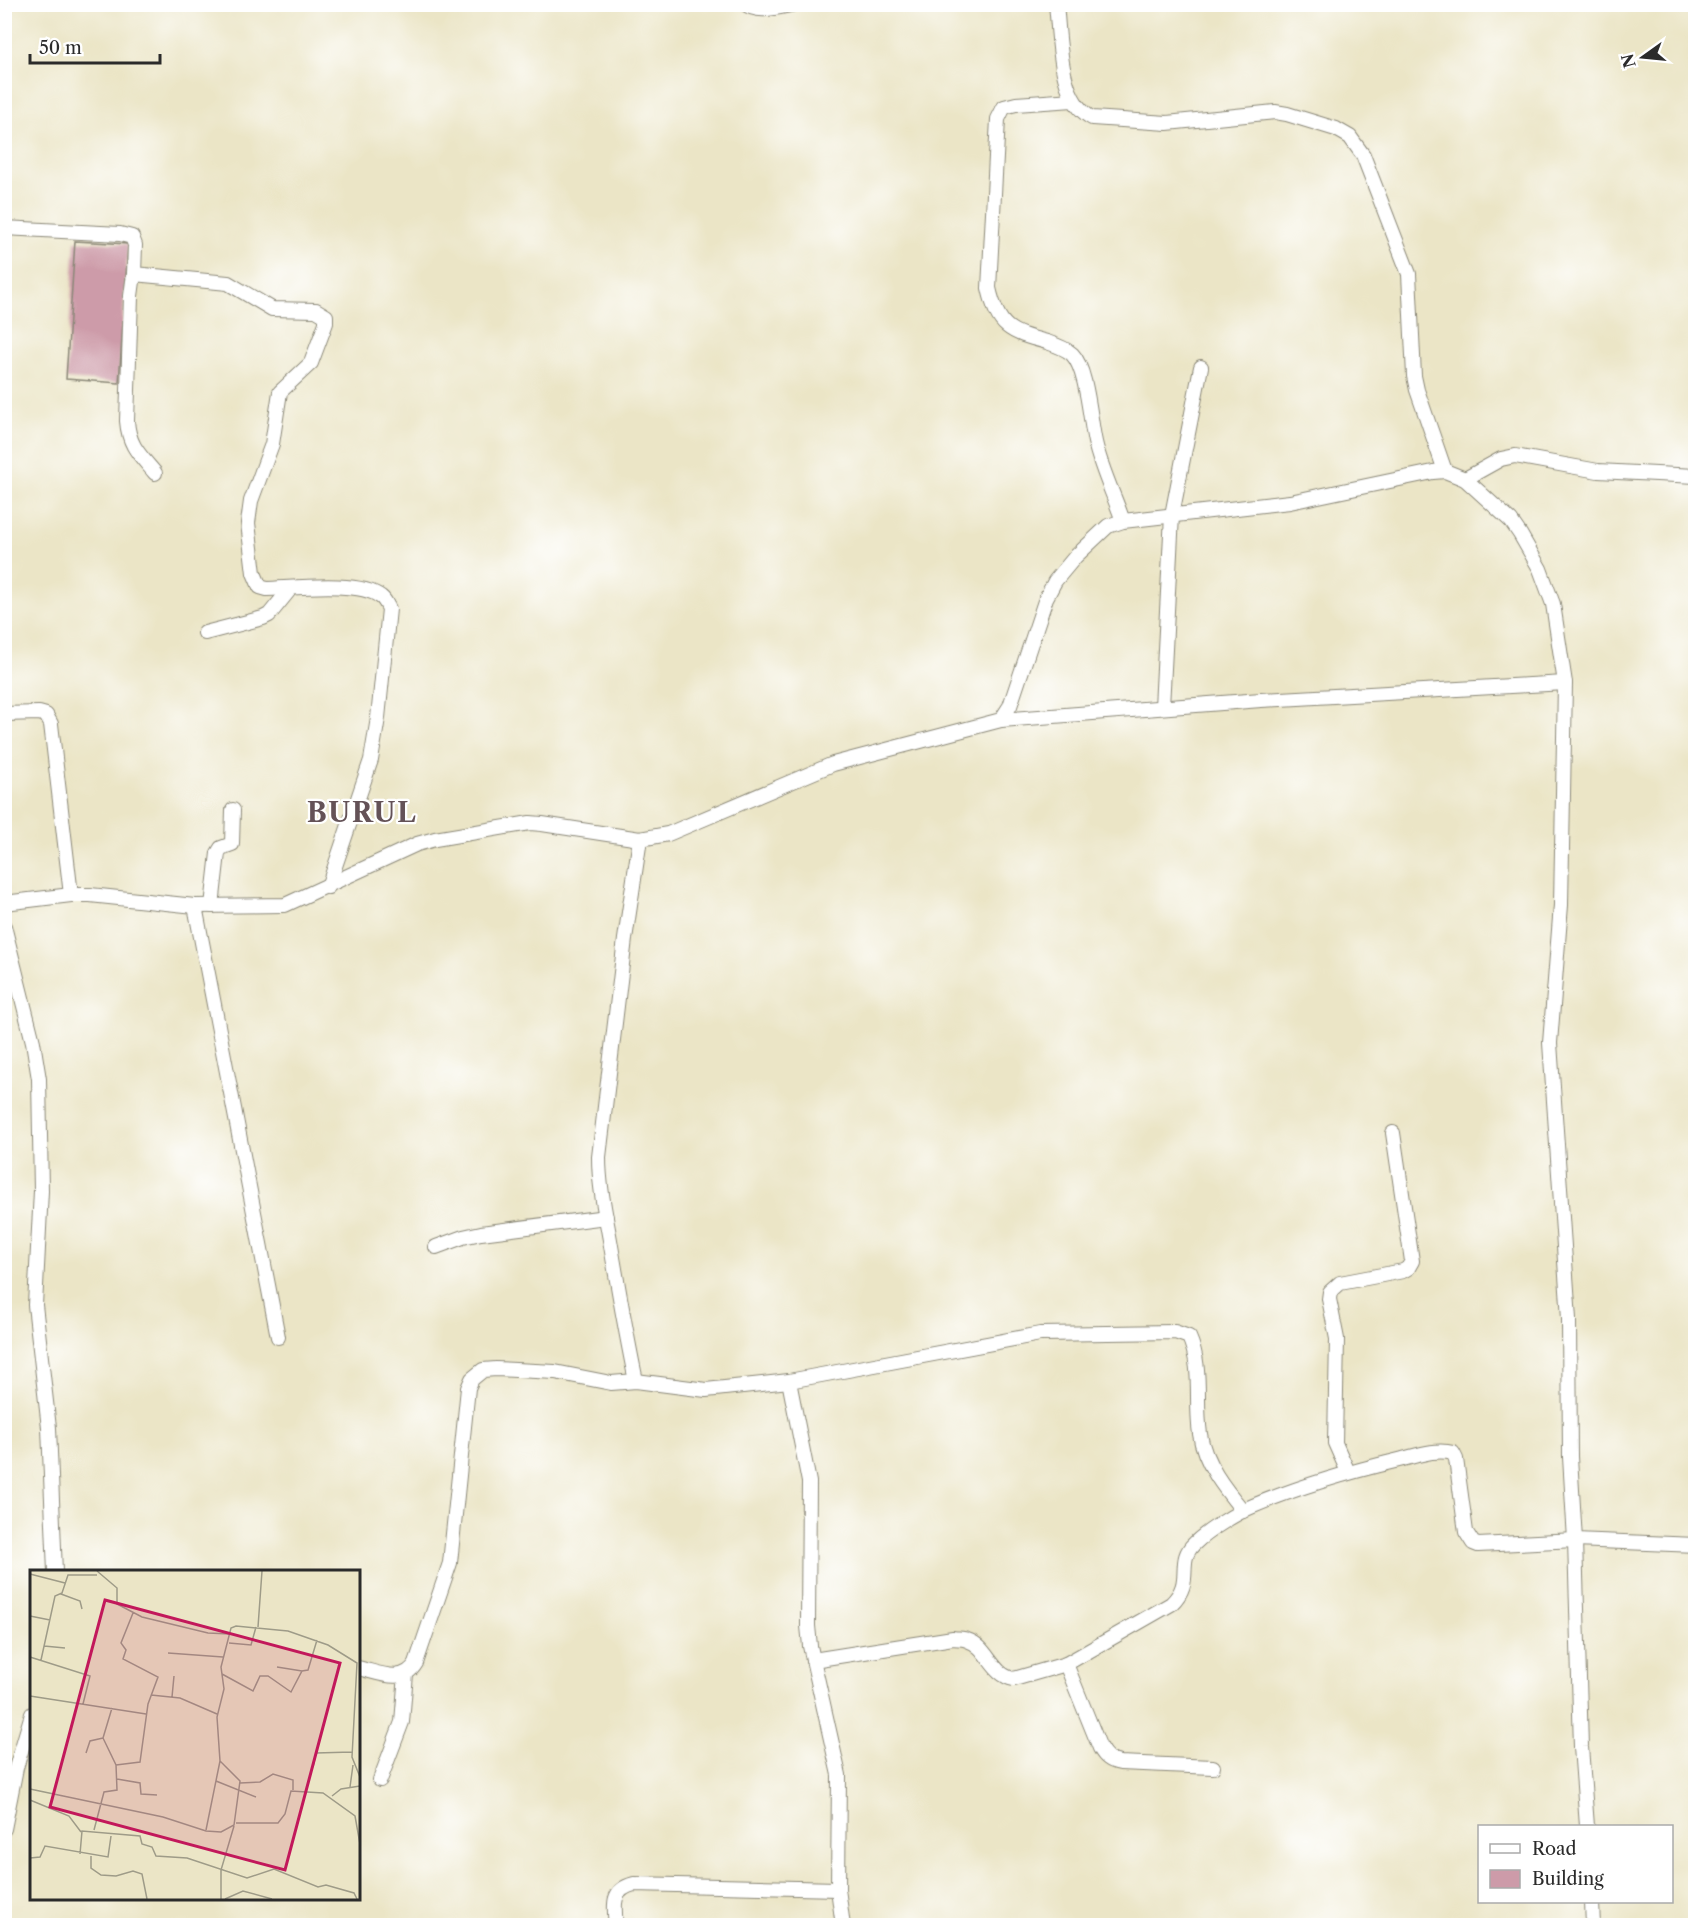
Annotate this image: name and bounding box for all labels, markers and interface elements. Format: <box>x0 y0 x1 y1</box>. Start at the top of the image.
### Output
scale bar <box>30 27 160 65</box>
north arrow <box>1613 27 1673 87</box>
text: 50 m <box>39 37 82 59</box>
text: N <box>1617 51 1640 70</box>
district label: BURUL <box>307 796 417 829</box>
inset map <box>30 1570 360 1900</box>
legend <box>1478 1825 1673 1903</box>
text: Road <box>1532 1838 1577 1860</box>
text: Building <box>1532 1868 1604 1890</box>

